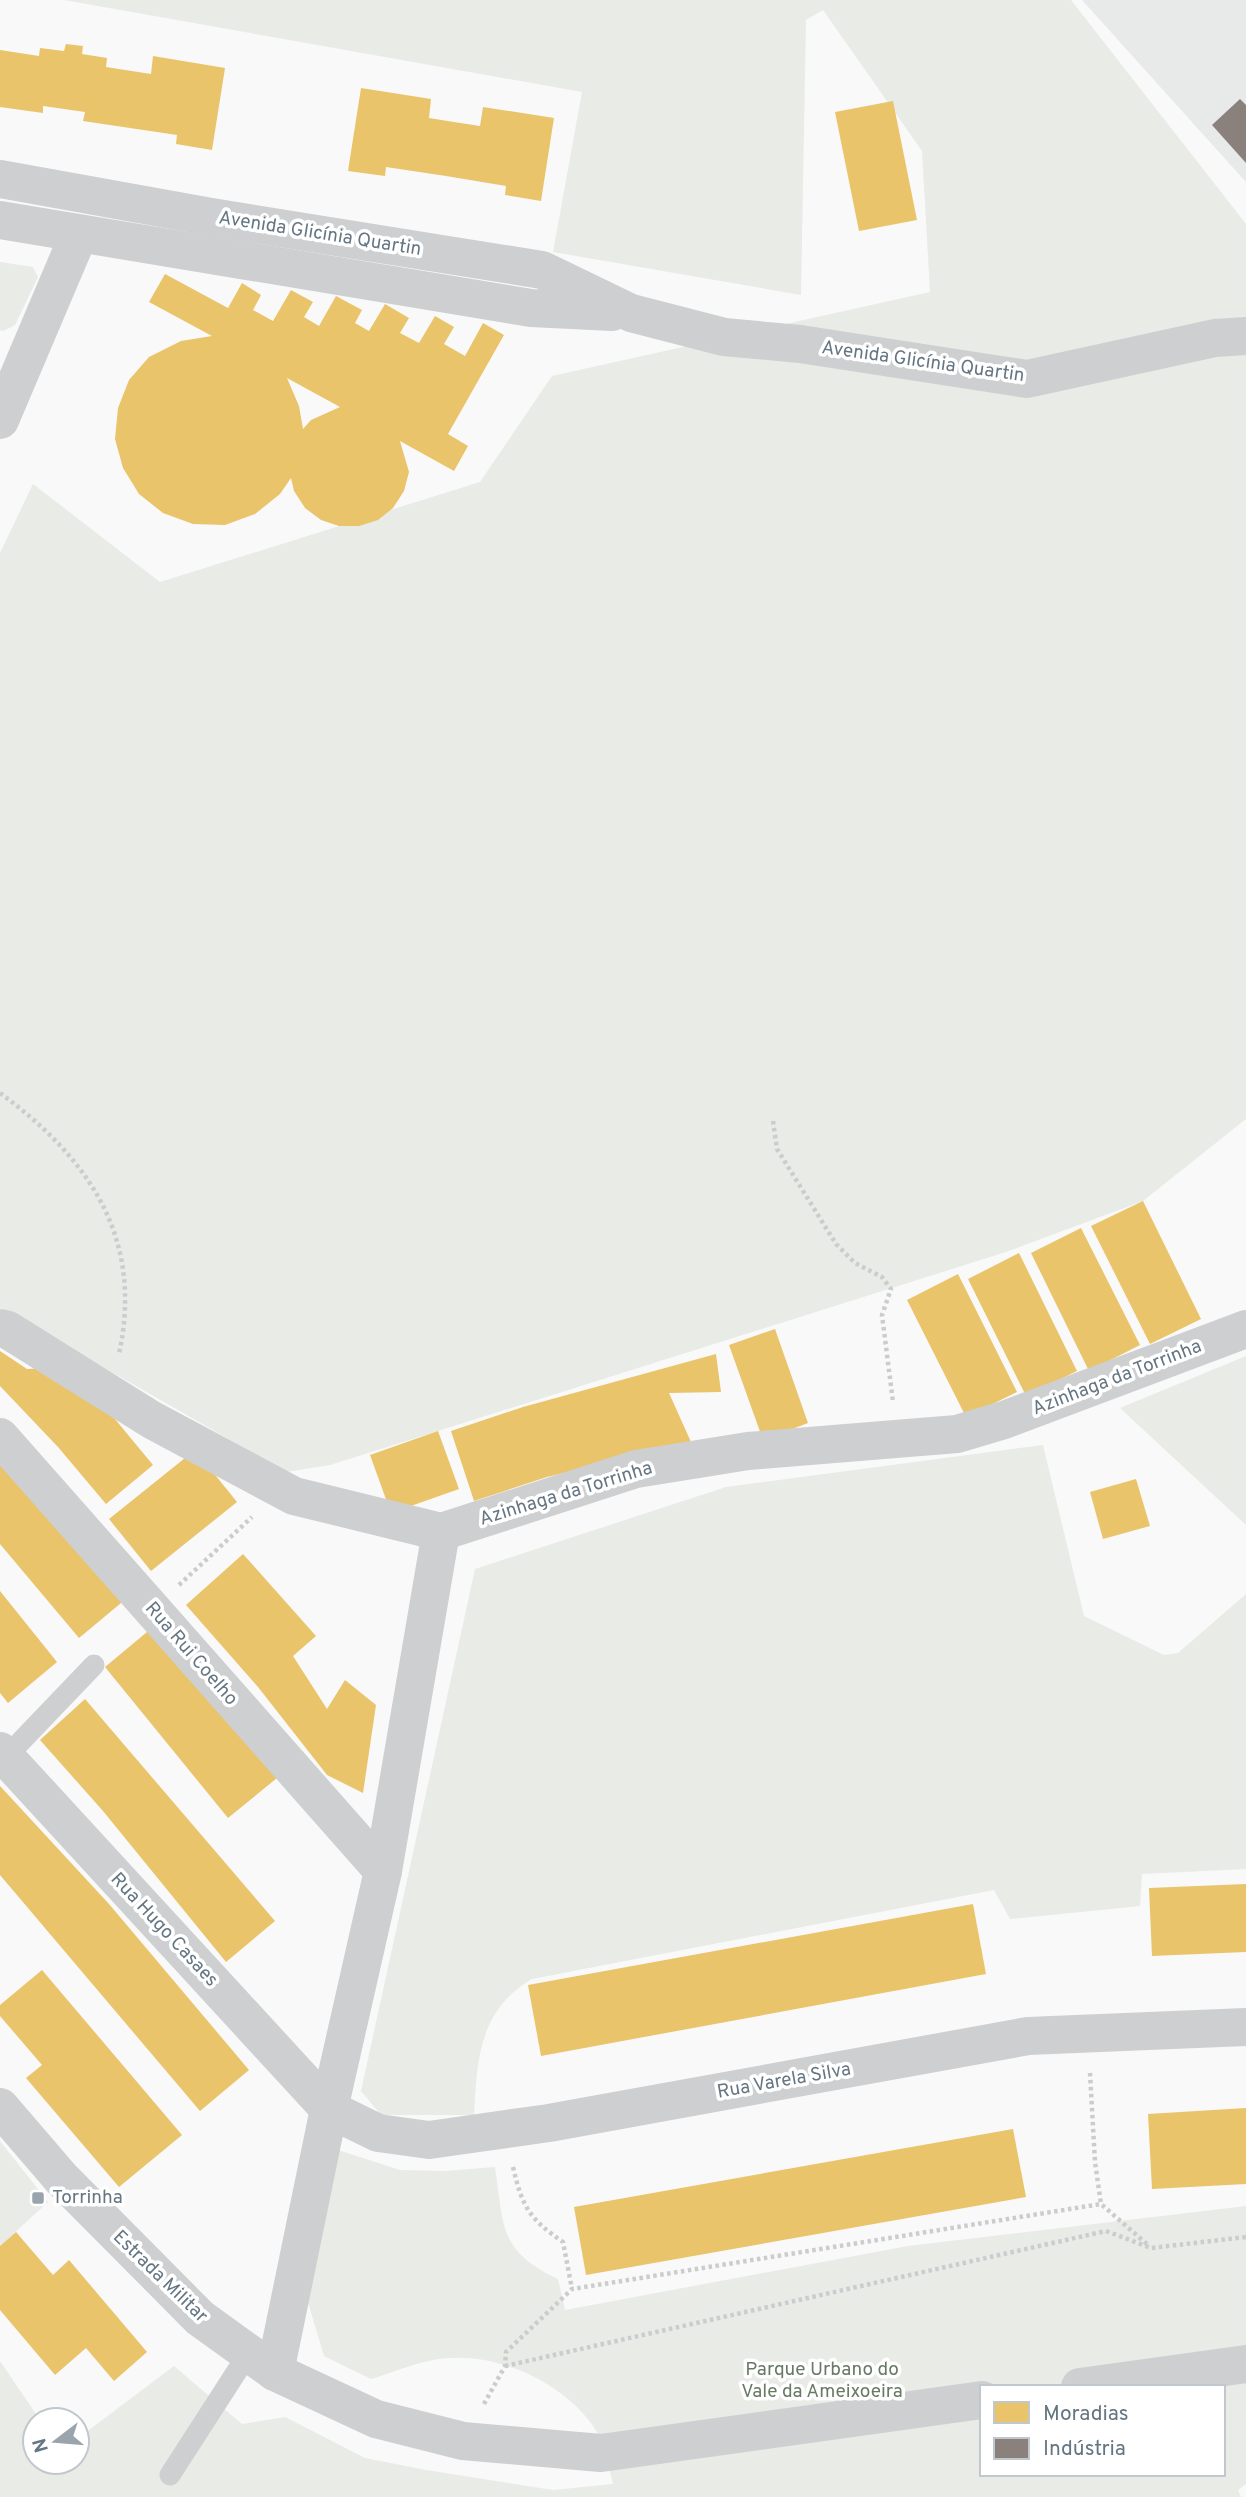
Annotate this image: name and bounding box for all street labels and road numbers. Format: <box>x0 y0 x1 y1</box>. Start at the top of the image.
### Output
street label: Avenida Glicínia Quartin <box>217 206 423 262</box>
street label: Avenida Glicínia Quartin <box>820 336 1026 388</box>
street label: Azinhaga da Torrinha <box>1029 1335 1205 1421</box>
street label: Azinhaga da Torrinha <box>477 1456 655 1532</box>
street label: Rua Rui Coelho <box>139 1597 243 1711</box>
street label: Rua Hugo Casaes <box>105 1868 223 1992</box>
street label: Rua Varela Silva <box>715 2057 853 2105</box>
street label: Estrada Militar <box>107 2226 213 2329</box>

